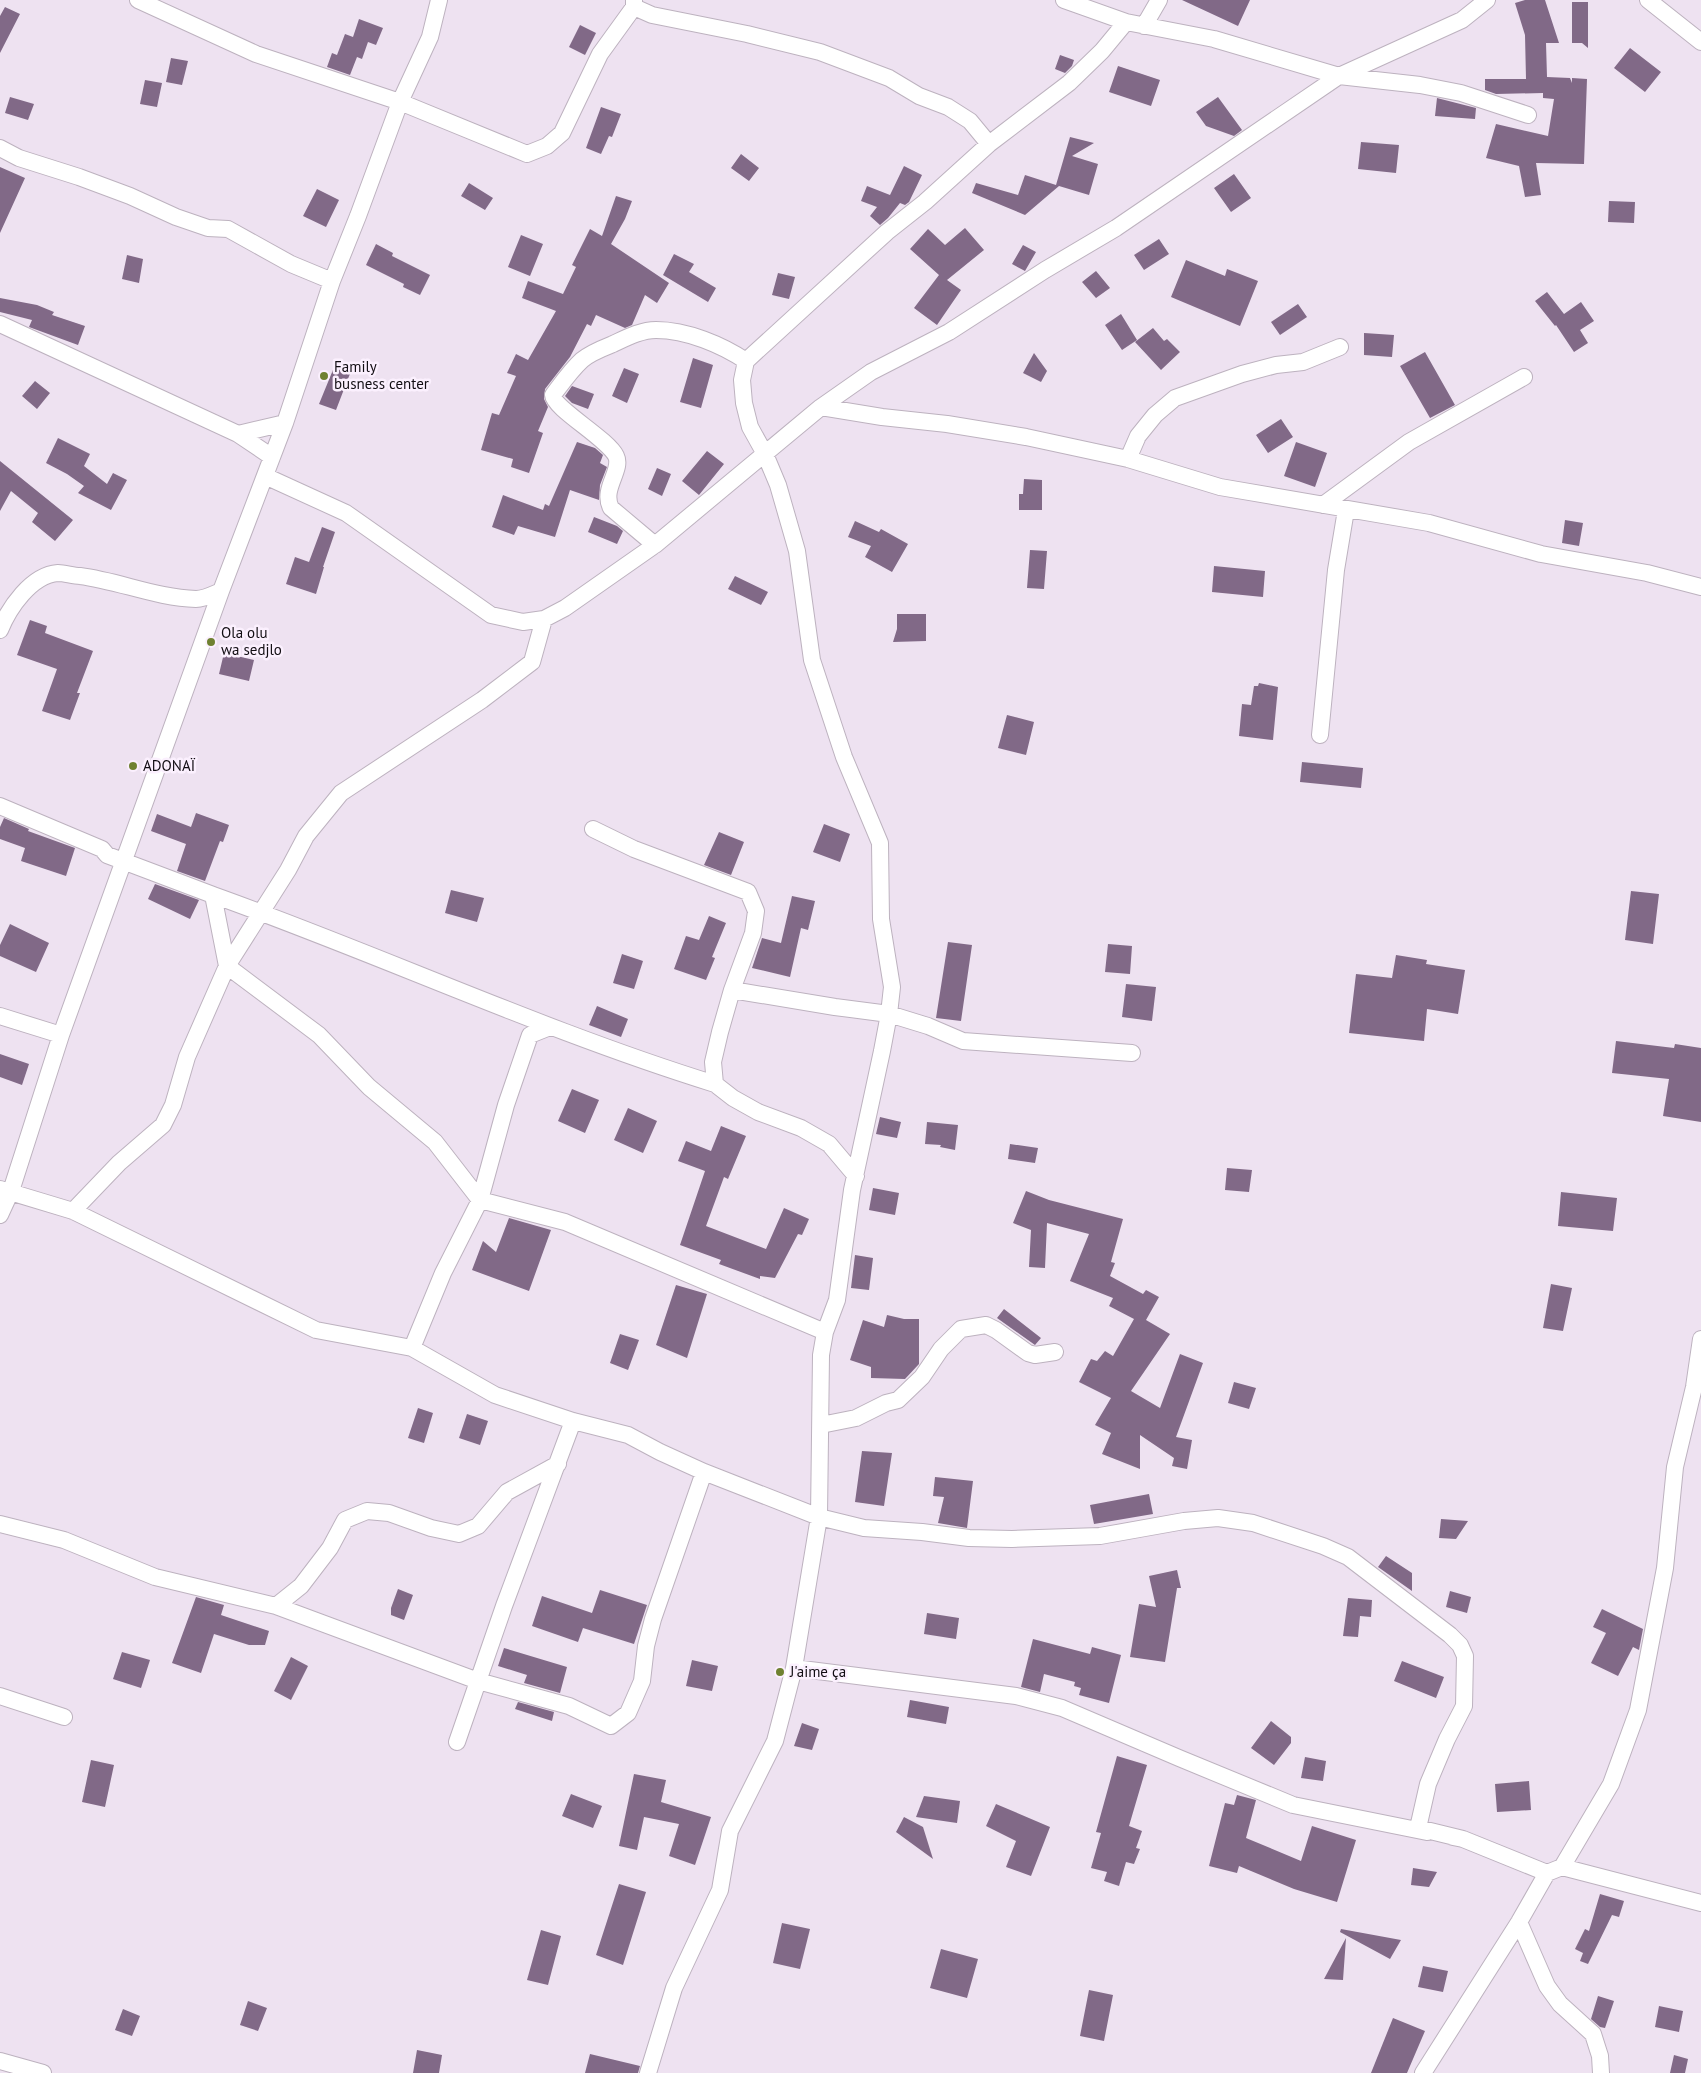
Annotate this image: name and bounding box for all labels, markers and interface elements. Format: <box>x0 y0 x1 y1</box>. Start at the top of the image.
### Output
place label: Family busness center <box>334 357 429 393</box>
marker: Family busness center <box>318 370 330 382</box>
place label: Ola olu wa sedjlo <box>221 623 282 659</box>
marker: Ola olu wa sedjlo <box>205 636 217 648</box>
place label: ADONAÏ <box>143 756 196 775</box>
marker: ADONAÏ <box>127 760 139 772</box>
place label: J'aime ça <box>789 1662 846 1681</box>
marker: J'aime ça <box>774 1666 786 1678</box>

